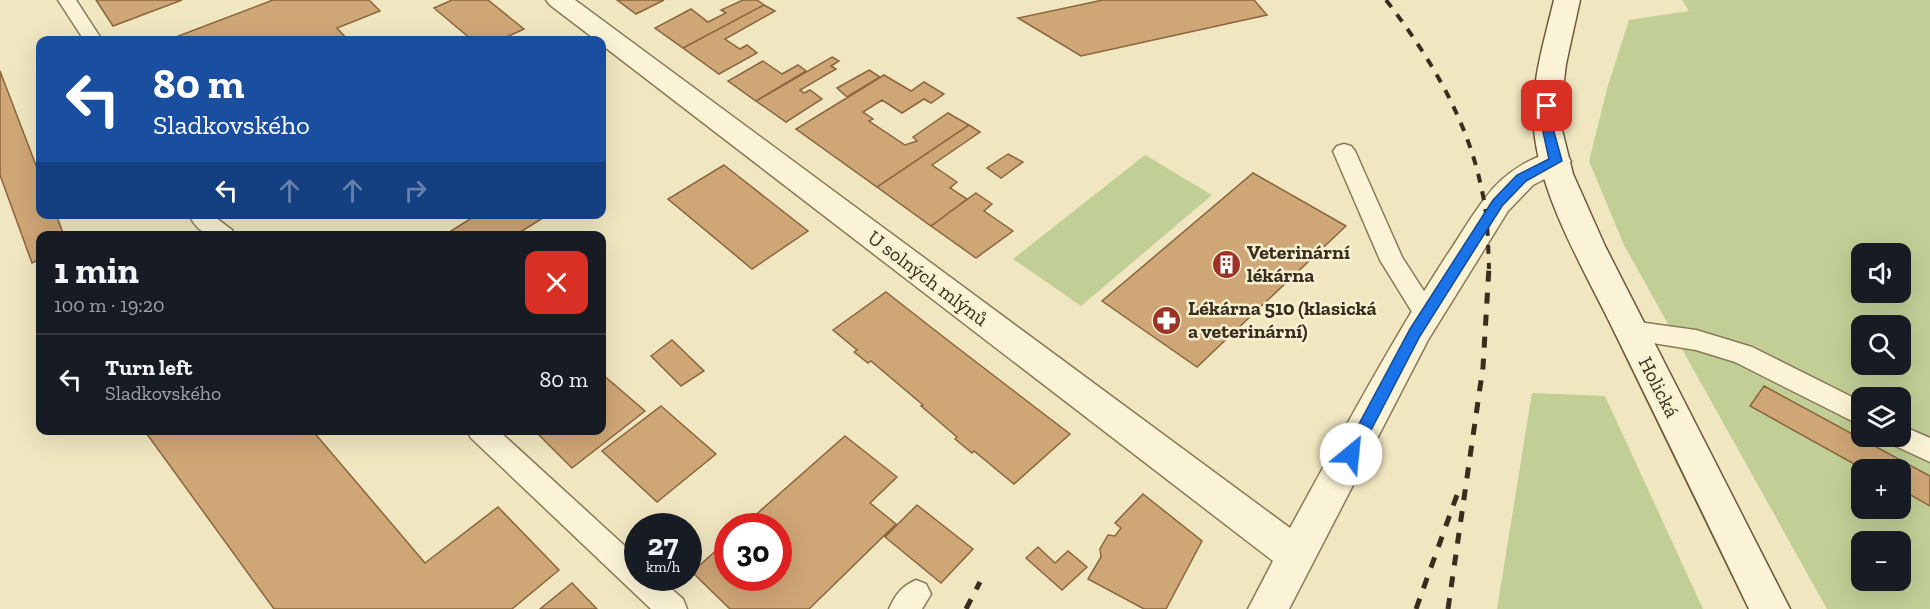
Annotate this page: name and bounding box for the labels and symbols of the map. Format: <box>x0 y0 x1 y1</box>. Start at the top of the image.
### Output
pin <box>1521 80 1572 131</box>
street label: U solných mlýnů <box>863 225 993 331</box>
place label: Veterinární lékárna <box>1247 240 1350 287</box>
building icon: Veterinární lékárna <box>1210 248 1242 280</box>
place label: Lékárna 510 (klasická a veterinární) <box>1188 296 1377 343</box>
pharmacy icon: Lékárna 510 (klasická a veterinární) <box>1151 304 1183 336</box>
street label: Holická <box>1634 353 1685 422</box>
position arrow <box>1319 422 1383 486</box>
speed limit sign: 30 <box>714 513 792 591</box>

